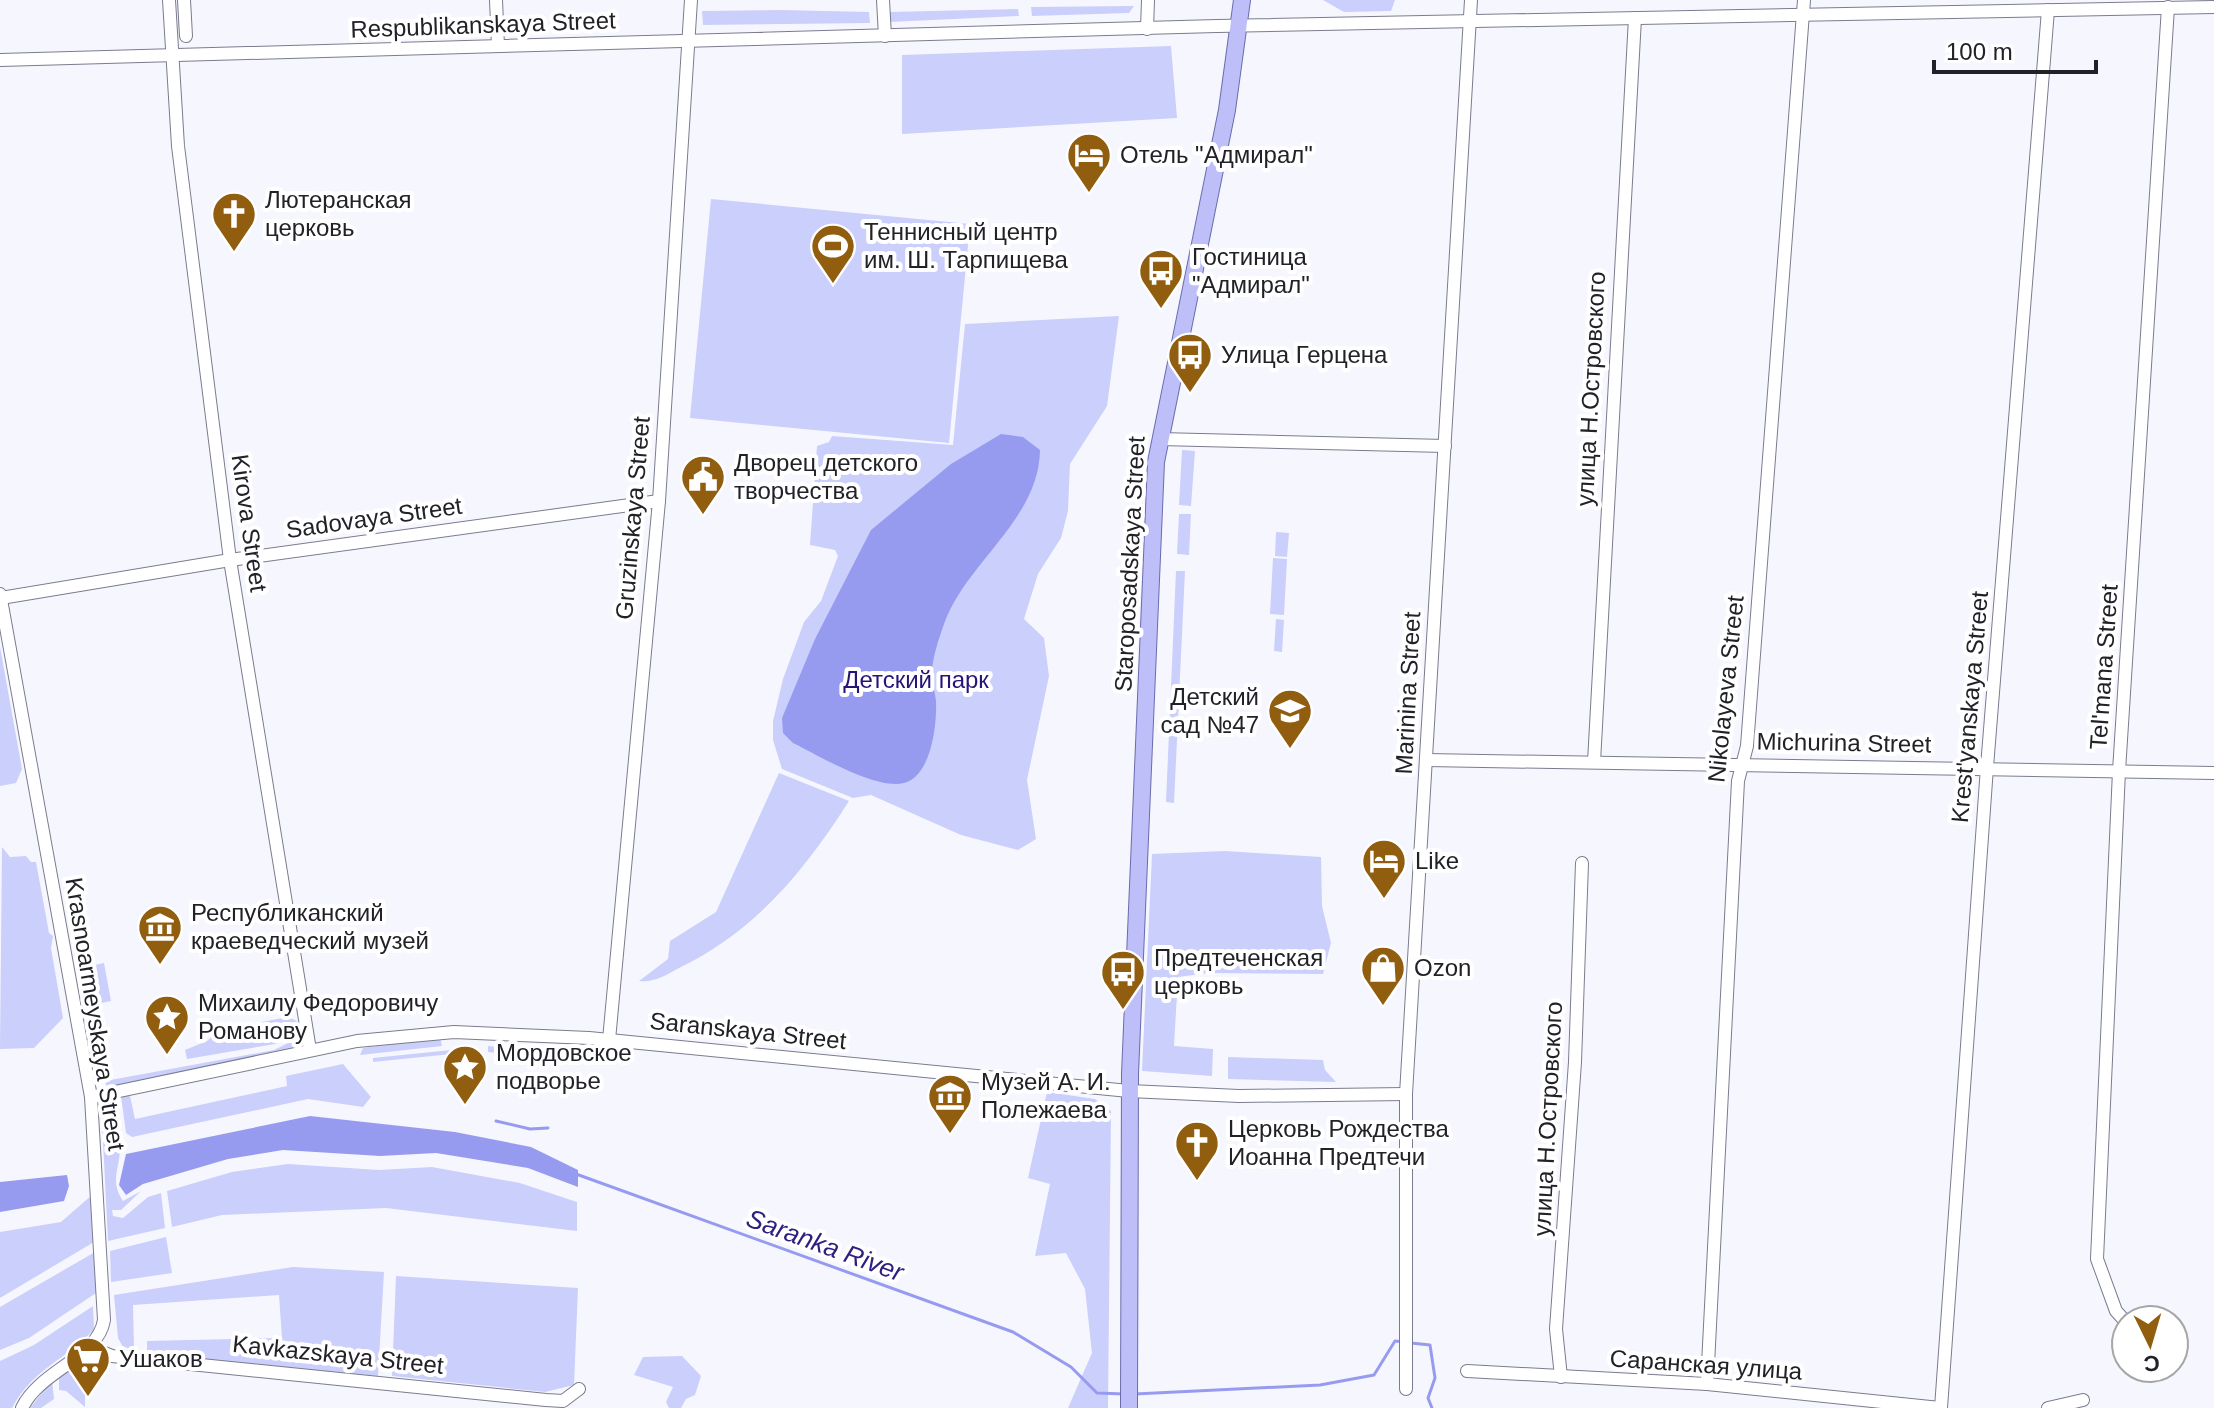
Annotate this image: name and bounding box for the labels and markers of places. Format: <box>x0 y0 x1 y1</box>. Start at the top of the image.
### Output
hotel icon: Отель "Адмирал" <box>1065 131 1113 194</box>
place label: Отель "Адмирал" <box>1120 141 1313 168</box>
place label: Лютеранская церковь <box>265 186 412 241</box>
church icon: Лютеранская церковь <box>210 190 258 253</box>
place label: Теннисный центр им. Ш. Тарпищева <box>864 218 1069 273</box>
sports icon: Теннисный центр им. Ш. Тарпищева <box>809 222 857 285</box>
place label: Гостиница "Адмирал" <box>1192 243 1310 298</box>
bus stop icon: Гостиница "Адмирал" <box>1137 247 1185 310</box>
bus stop icon: Улица Герцена <box>1166 331 1214 394</box>
place label: Улица Герцена <box>1221 341 1388 368</box>
place label: Дворец детского творчества <box>734 449 918 504</box>
public building icon: Дворец детского творчества <box>679 453 727 516</box>
place label: Детский сад №47 <box>1161 683 1259 738</box>
school or university icon: Детский сад №47 <box>1266 687 1314 750</box>
hotel icon: Like <box>1360 837 1408 900</box>
place label: Like <box>1415 847 1459 874</box>
place label: Республиканский краеведческий музей <box>191 899 429 954</box>
museum icon: Республиканский краеведческий музей <box>136 903 184 966</box>
place label: Предтеченская церковь <box>1154 944 1323 999</box>
shop icon: Ozon <box>1359 944 1407 1007</box>
bus stop icon: Предтеченская церковь <box>1099 948 1147 1011</box>
place label: Ozon <box>1414 954 1471 981</box>
place label: Михаилу Федоровичу Романову <box>198 989 438 1044</box>
place icon: Михаилу Федоровичу Романову <box>143 993 191 1056</box>
place label: Мордовское подворье <box>496 1039 632 1094</box>
place icon: Мордовское подворье <box>441 1043 489 1106</box>
place label: Музей А. И. Полежаева <box>981 1068 1111 1123</box>
museum icon: Музей А. И. Полежаева <box>926 1072 974 1135</box>
place label: Церковь Рождества Иоанна Предтечи <box>1228 1115 1449 1170</box>
church icon: Церковь Рождества Иоанна Предтечи <box>1173 1119 1221 1182</box>
supermarket icon: Ушаков <box>64 1335 112 1398</box>
place label: Ушаков <box>119 1345 203 1372</box>

